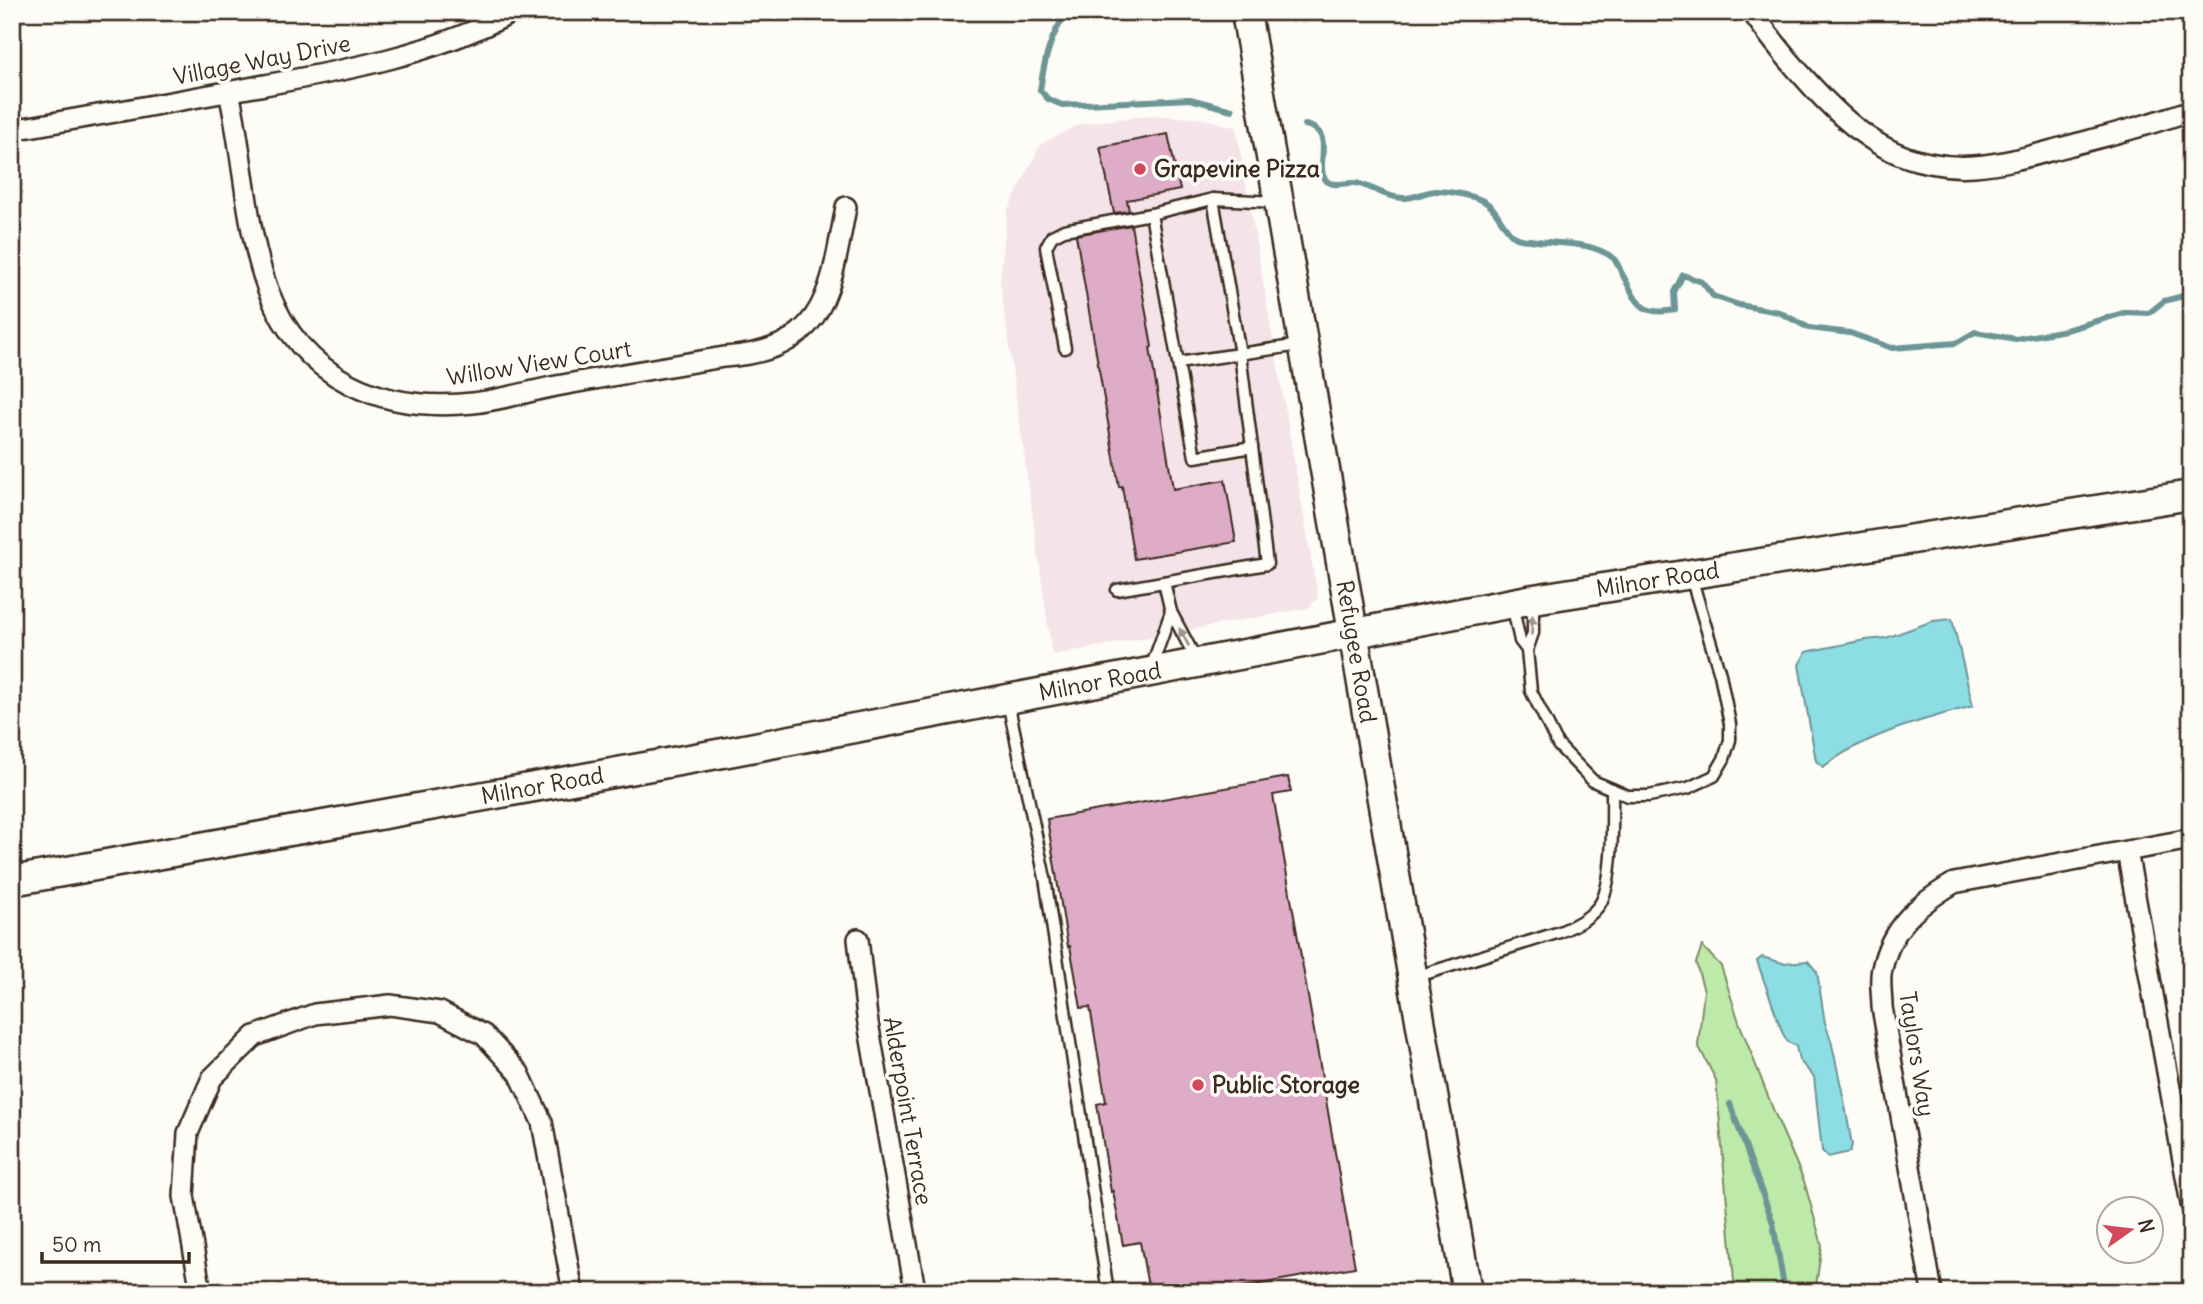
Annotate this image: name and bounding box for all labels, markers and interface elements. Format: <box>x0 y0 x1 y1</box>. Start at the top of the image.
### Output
street label: Village Way Drive <box>171 28 353 91</box>
place label: Grapevine Pizza <box>1154 154 1320 183</box>
marker: Grapevine Pizza <box>1132 161 1148 177</box>
street label: Willow View Court <box>444 334 634 391</box>
street label: Milnor Road <box>1594 555 1721 603</box>
street label: Refugee Road <box>1330 578 1383 725</box>
one-way arrow <box>1527 614 1538 636</box>
one-way arrow <box>1178 627 1190 647</box>
street label: Milnor Road <box>1036 655 1163 707</box>
street label: Milnor Road <box>479 760 606 810</box>
street label: Taylors Way <box>1893 989 1942 1119</box>
street label: Alderpoint Terrace <box>878 1015 939 1207</box>
place label: Public Storage <box>1212 1070 1360 1099</box>
marker: Public Storage <box>1190 1077 1206 1093</box>
north arrow <box>2094 1196 2164 1266</box>
text: N <box>2133 1217 2160 1235</box>
scale bar <box>42 1220 189 1264</box>
text: 50 m <box>52 1231 101 1258</box>

